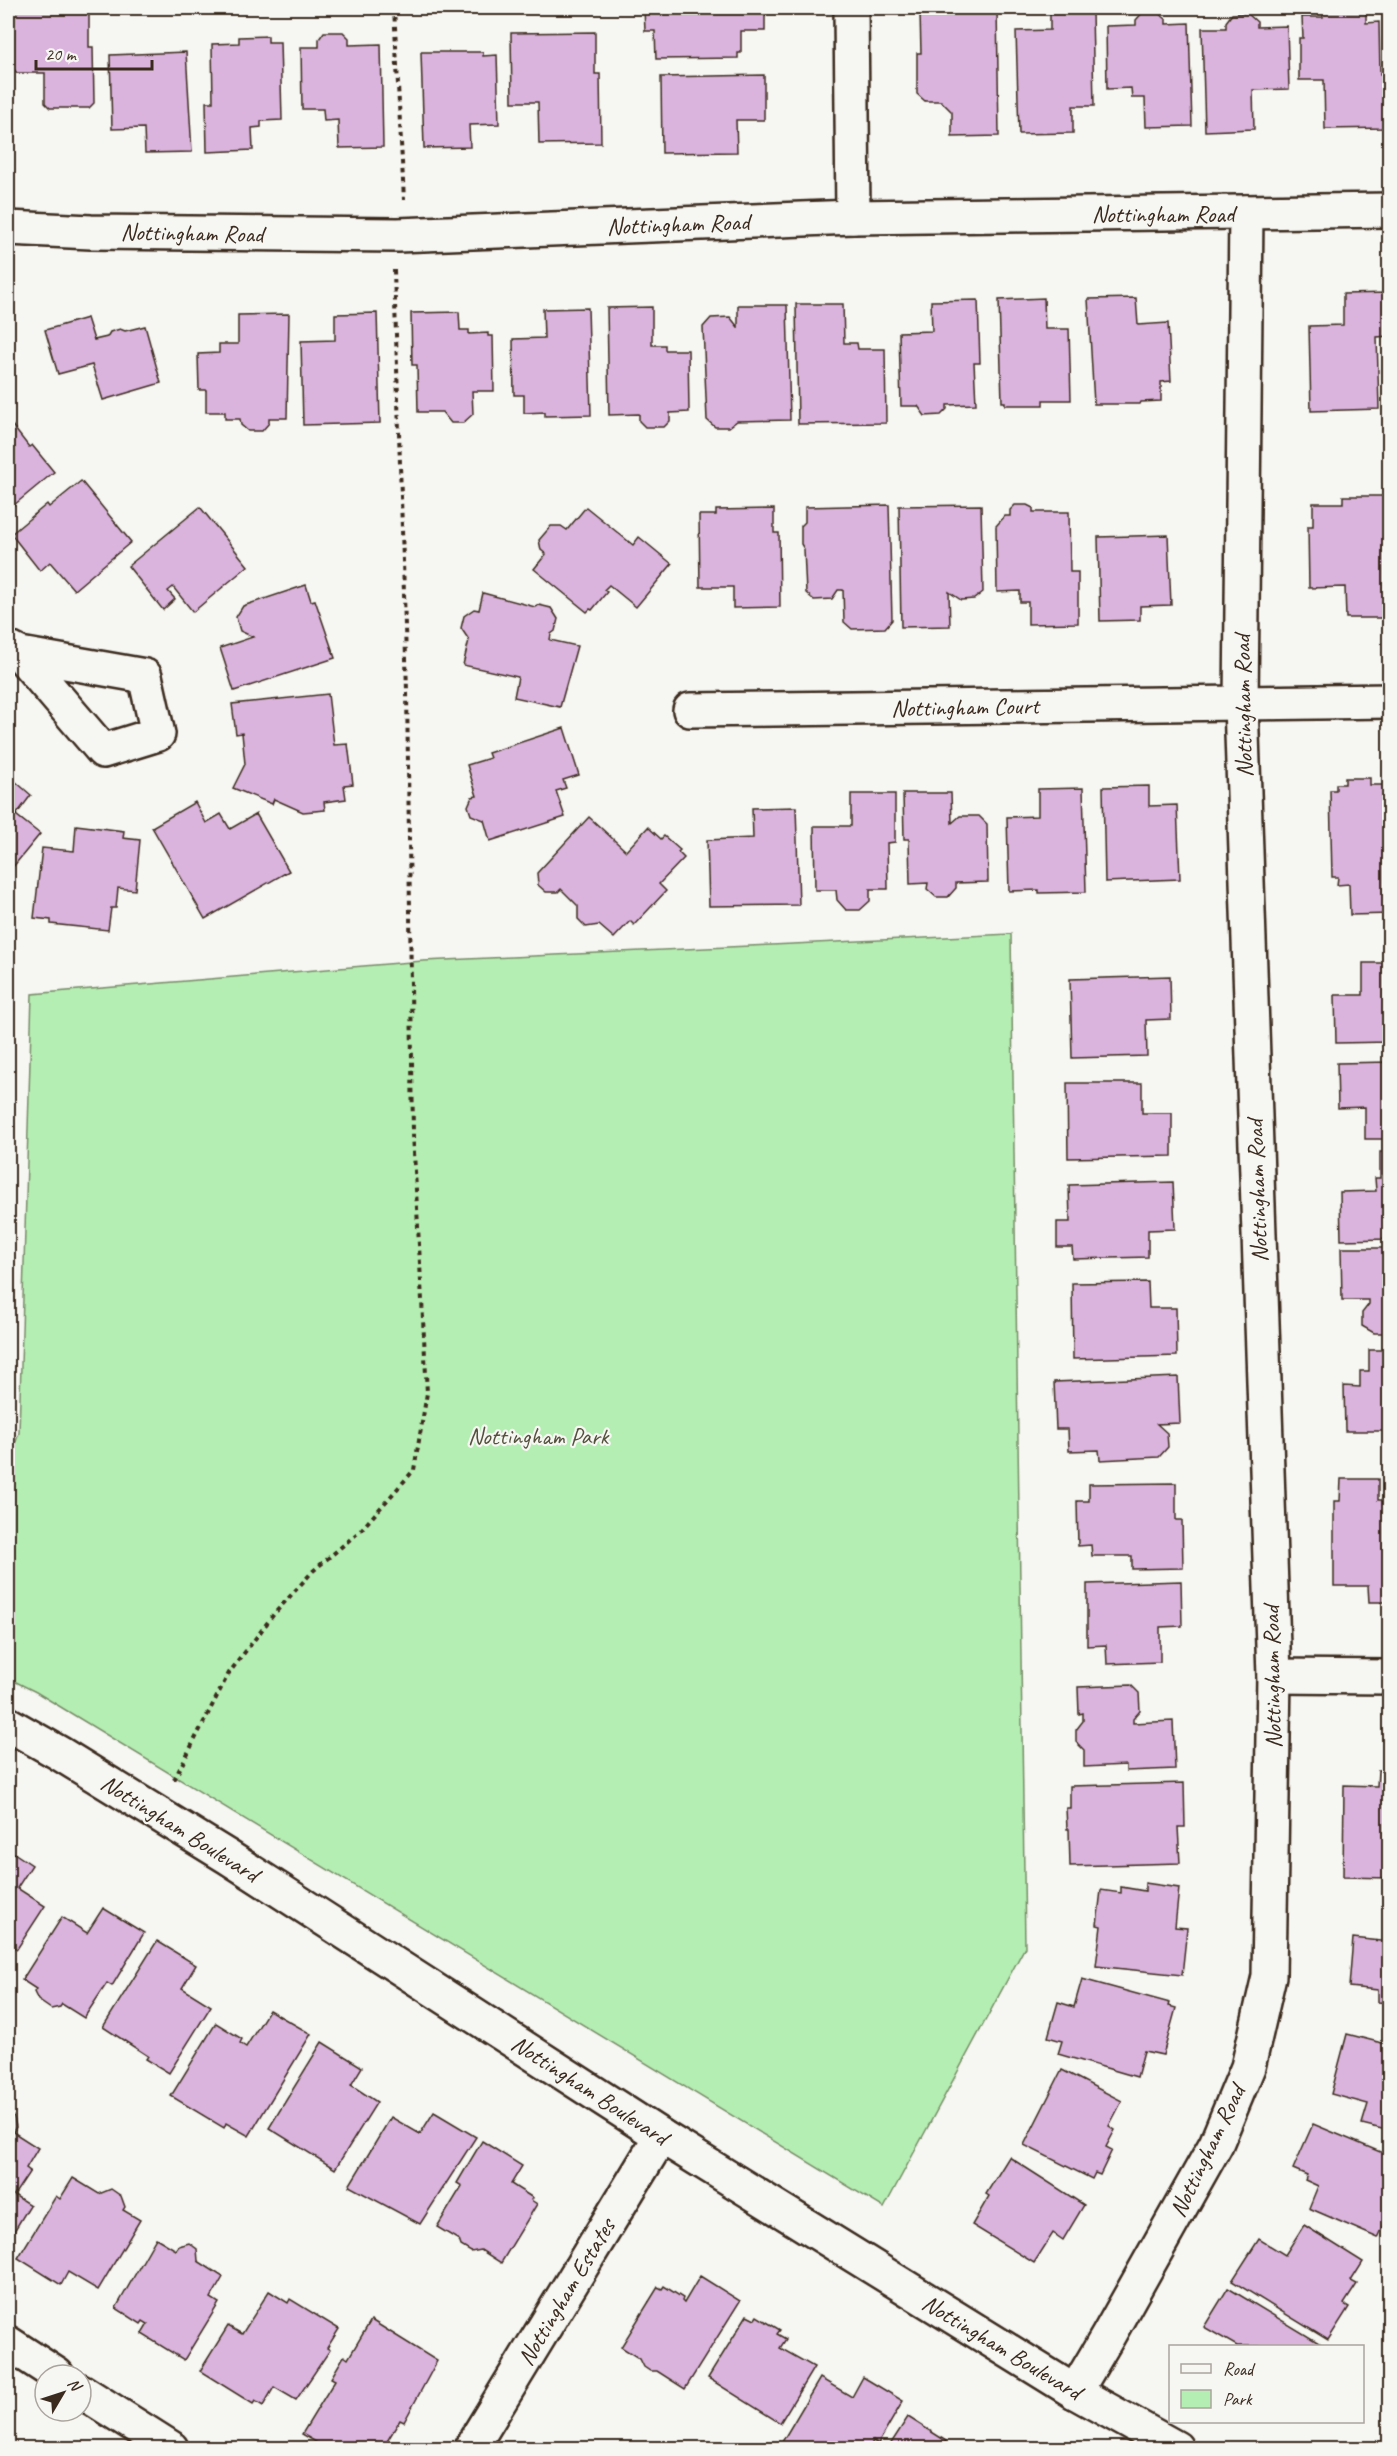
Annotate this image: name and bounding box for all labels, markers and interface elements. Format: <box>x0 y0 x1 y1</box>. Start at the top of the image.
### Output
scale bar <box>36 33 152 71</box>
text: 20 m <box>45 43 78 65</box>
street label: Nottingham Road <box>1092 199 1238 229</box>
street label: Nottingham Road <box>606 206 753 241</box>
street label: Nottingham Road <box>120 217 267 249</box>
street label: Nottingham Road <box>1227 631 1259 778</box>
street label: Nottingham Court <box>891 691 1041 723</box>
street label: Nottingham Road <box>1239 1116 1274 1263</box>
park label: Nottingham Park <box>468 1421 611 1451</box>
street label: Nottingham Road <box>1256 1602 1288 1749</box>
street label: Nottingham Boulevard <box>95 1767 268 1890</box>
street label: Nottingham Boulevard <box>506 2028 677 2154</box>
street label: Nottingham Road <box>1162 2077 1253 2222</box>
street label: Nottingham Estates <box>510 2211 623 2371</box>
street label: Nottingham Boulevard <box>917 2288 1090 2408</box>
legend <box>1169 2345 1364 2423</box>
text: Road <box>1223 2358 1256 2380</box>
north arrow <box>33 2363 93 2423</box>
text: N <box>63 2374 87 2397</box>
text: Park <box>1223 2388 1253 2410</box>

